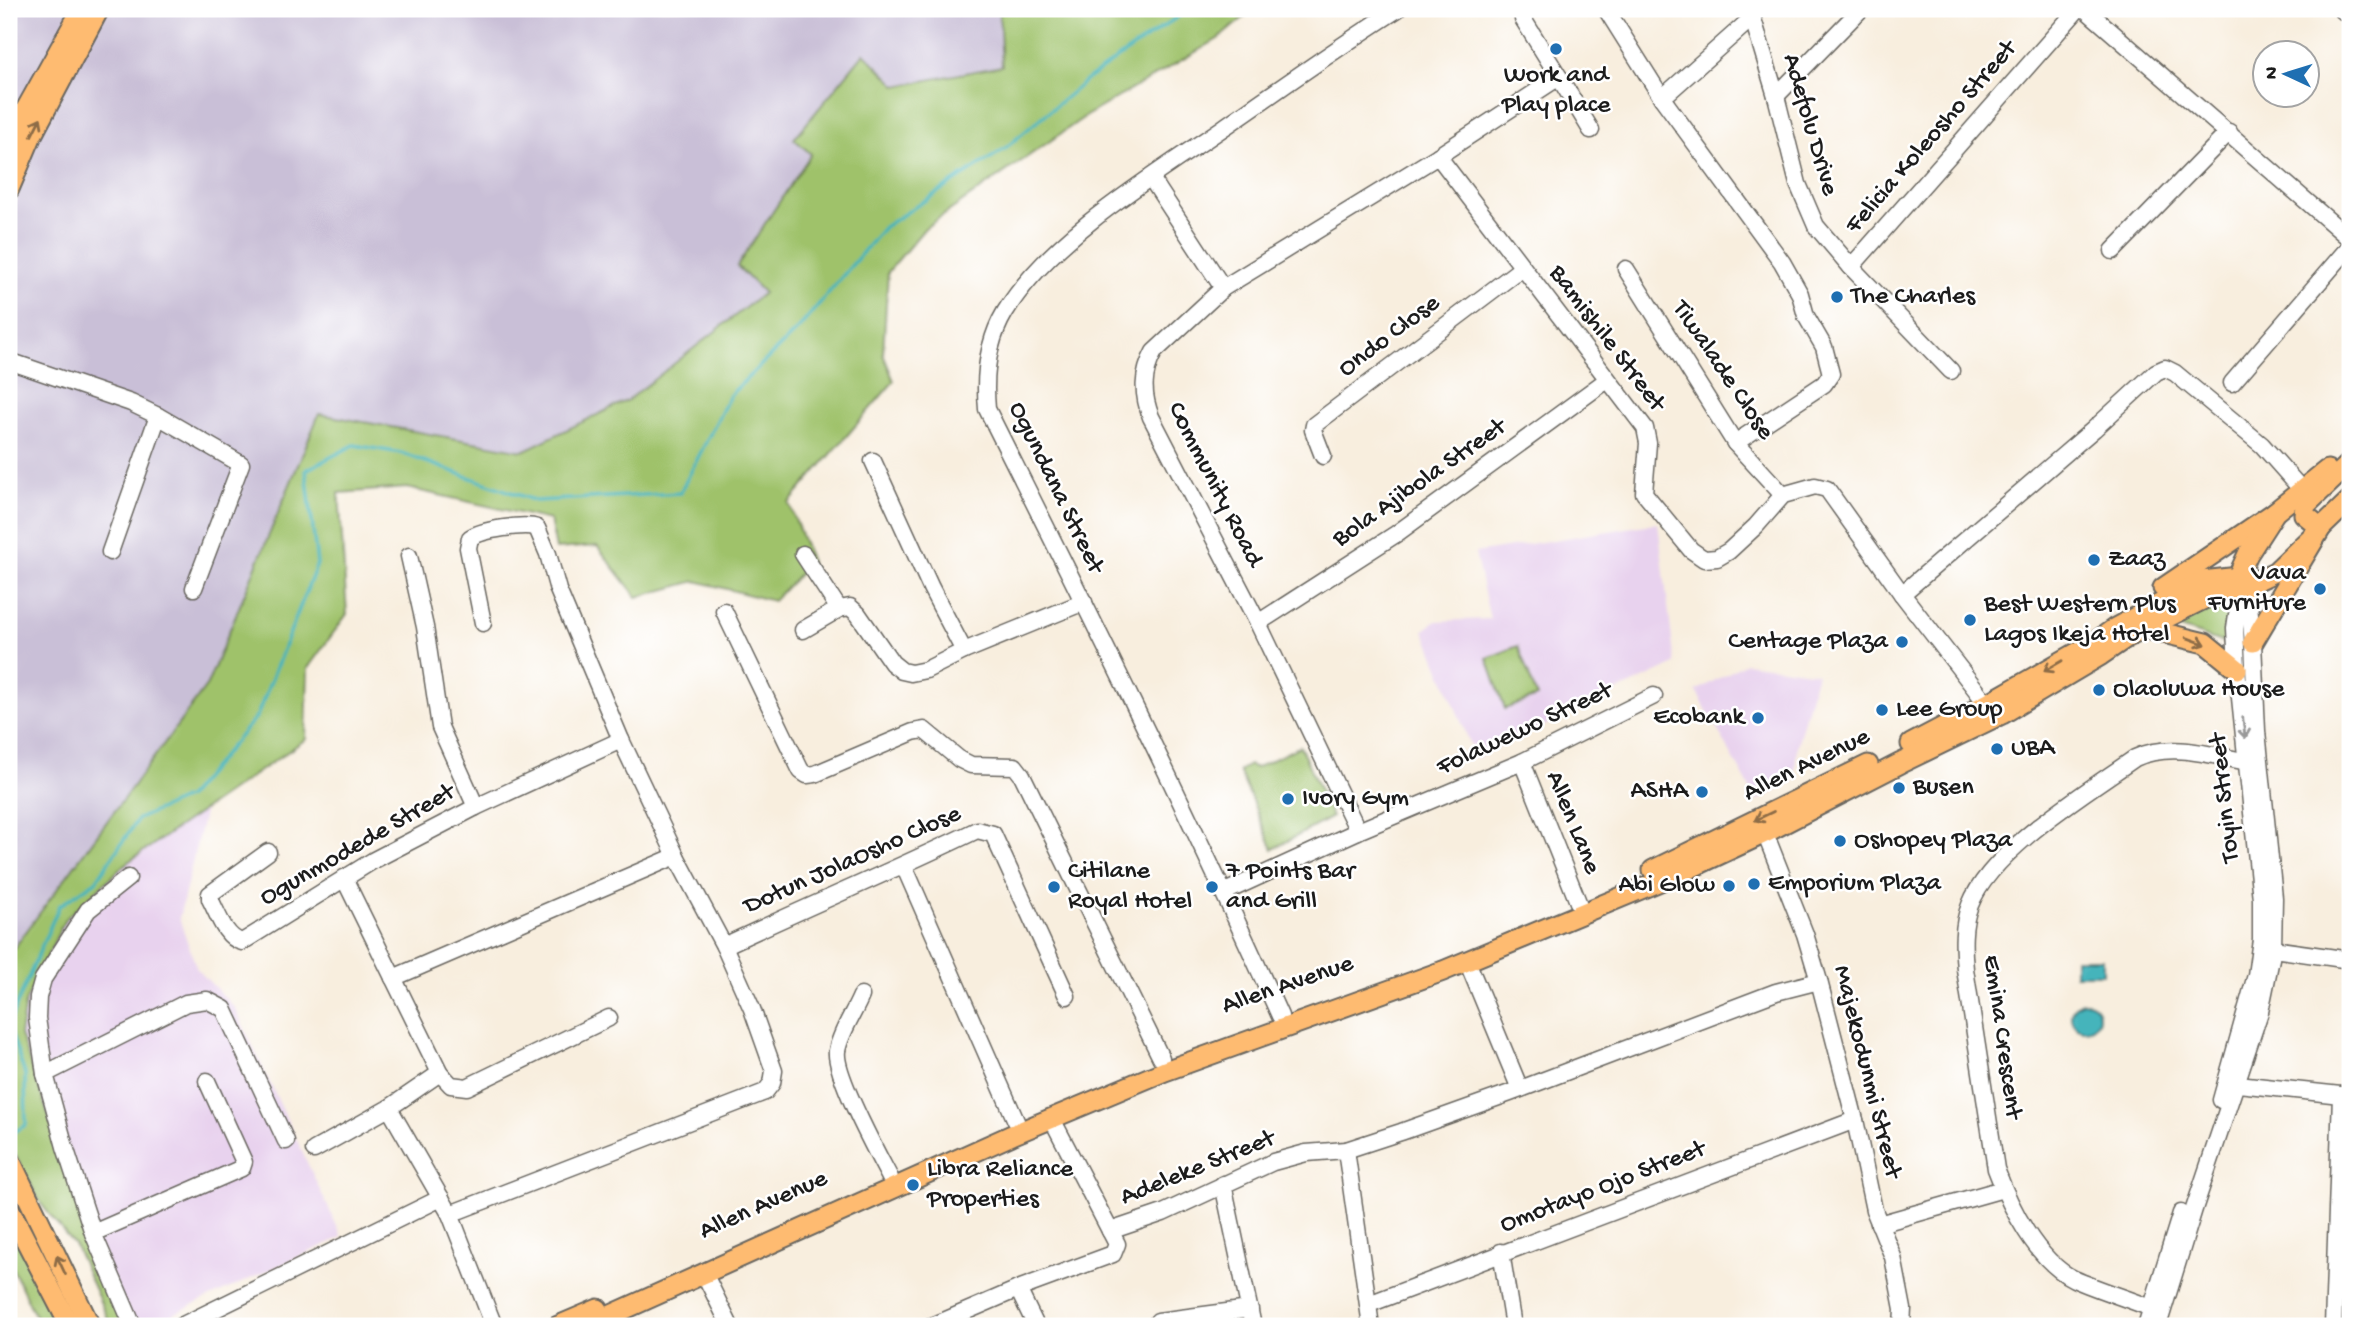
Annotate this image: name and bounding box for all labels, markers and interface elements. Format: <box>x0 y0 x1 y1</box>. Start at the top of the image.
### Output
street label: Felicia Koleosho Street <box>1839 33 2026 242</box>
north arrow <box>2250 38 2320 108</box>
marker: Work and Play place <box>1548 41 1564 57</box>
street label: Adefolu Drive <box>1774 50 1844 200</box>
place label: Work and Play place <box>1501 61 1611 122</box>
text: N <box>2261 66 2284 80</box>
one-way arrow <box>30 117 44 138</box>
street label: Bamishile Street <box>1540 259 1673 420</box>
place label: The Charles <box>1849 282 1976 313</box>
street label: Ondo Close <box>1333 288 1447 385</box>
marker: The Charles <box>1829 289 1845 305</box>
street label: Tiwalade Close <box>1663 294 1780 447</box>
street label: Ogundana Street <box>1000 397 1111 581</box>
street label: Community Road <box>1159 397 1270 574</box>
street label: Bola Ajibola Street <box>1327 411 1515 556</box>
place label: Zaaz <box>2108 545 2167 576</box>
marker: Zaaz <box>2086 552 2102 568</box>
place label: Vava Furniture <box>2207 559 2308 620</box>
marker: Vava Furniture <box>2312 581 2328 597</box>
place label: Best Western Plus Lagos Ikeja Hotel <box>1983 590 2177 651</box>
marker: Best Western Plus Lagos Ikeja Hotel <box>1962 612 1978 628</box>
place label: Centage Plaza <box>1728 627 1890 658</box>
marker: Centage Plaza <box>1894 634 1910 650</box>
one-way arrow <box>2184 636 2206 648</box>
one-way arrow <box>2043 659 2063 673</box>
street label: Folawewo Street <box>1432 675 1620 785</box>
place label: Olaoluwa House <box>2113 675 2285 706</box>
marker: Olaoluwa House <box>2091 682 2107 698</box>
place label: Lee Group <box>1896 695 2003 726</box>
marker: Lee Group <box>1874 702 1890 718</box>
place label: Ecobank <box>1653 703 1746 734</box>
marker: Ecobank <box>1750 710 1766 726</box>
one-way arrow <box>2237 717 2250 739</box>
street label: Allen Avenue <box>1739 722 1876 810</box>
street label: Toyin Street <box>2204 729 2248 866</box>
place label: UBA <box>2011 734 2056 765</box>
marker: UBA <box>1989 741 2005 757</box>
street label: Allen Lane <box>1537 767 1607 880</box>
place label: Busen <box>1912 773 1974 804</box>
street label: Ogunmodede Street <box>255 776 463 914</box>
place label: ASHA <box>1630 777 1690 808</box>
marker: Busen <box>1891 780 1907 796</box>
place label: Ivory Gym <box>1302 784 1409 815</box>
marker: ASHA <box>1694 784 1710 800</box>
marker: Ivory Gym <box>1280 791 1296 807</box>
street label: Dotun JolaOsho Close <box>738 799 967 924</box>
one-way arrow <box>1754 810 1775 824</box>
place label: Oshopey Plaza <box>1854 826 2014 857</box>
marker: Oshopey Plaza <box>1832 833 1848 849</box>
place label: Citilane Royal Hotel <box>1068 857 1192 918</box>
place label: 7 Points Bar and Grill <box>1225 857 1358 918</box>
place label: Emporium Plaza <box>1768 869 1943 900</box>
place label: Abi Glow <box>1618 871 1715 902</box>
marker: Emporium Plaza <box>1746 876 1762 892</box>
marker: Abi Glow <box>1721 878 1737 894</box>
marker: Citilane Royal Hotel <box>1046 879 1062 895</box>
marker: 7 Points Bar and Grill <box>1204 879 1220 895</box>
street label: Allen Avenue <box>1218 949 1358 1023</box>
street label: Emina Crescent <box>1974 953 2028 1123</box>
street label: Majekodunmi Street <box>1825 963 1908 1184</box>
street label: Adeleke Street <box>1116 1123 1282 1214</box>
street label: Omotayo Ojo Street <box>1496 1134 1712 1241</box>
place label: Libra Reliance Properties <box>926 1155 1074 1216</box>
street label: Allen Avenue <box>695 1164 833 1248</box>
marker: Libra Reliance Properties <box>905 1177 921 1193</box>
one-way arrow <box>54 1255 67 1276</box>

